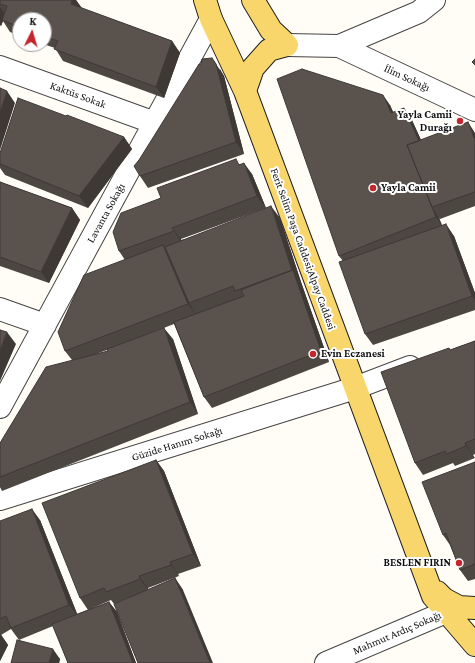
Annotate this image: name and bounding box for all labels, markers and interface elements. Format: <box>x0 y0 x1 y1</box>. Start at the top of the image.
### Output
north arrow <box>12 12 52 52</box>
text: K <box>29 15 37 27</box>
street label: İlim Sokağı <box>382 62 432 94</box>
street label: Kaktüs Sokak <box>48 79 108 111</box>
place label: Yayla Camii Durağı <box>397 108 452 134</box>
marker: Yayla Camii Durağı <box>455 116 465 126</box>
street label: Ferit Selim Paşa Caddesi;Alpay Caddesi <box>268 166 338 332</box>
street label: Lavanta Sokağı <box>84 181 128 245</box>
place label: Yayla Camii <box>381 181 436 195</box>
marker: Yayla Camii <box>368 183 378 193</box>
place label: Evin Eczanesi <box>321 347 385 361</box>
marker: Evin Eczanesi <box>308 349 318 359</box>
street label: Güzide Hanım Sokağı <box>130 424 224 464</box>
place label: BESLEN FIRIN <box>384 556 451 570</box>
marker: BESLEN FIRIN <box>454 558 464 568</box>
street label: Mahmut Ardıç Sokağı <box>351 608 443 658</box>

